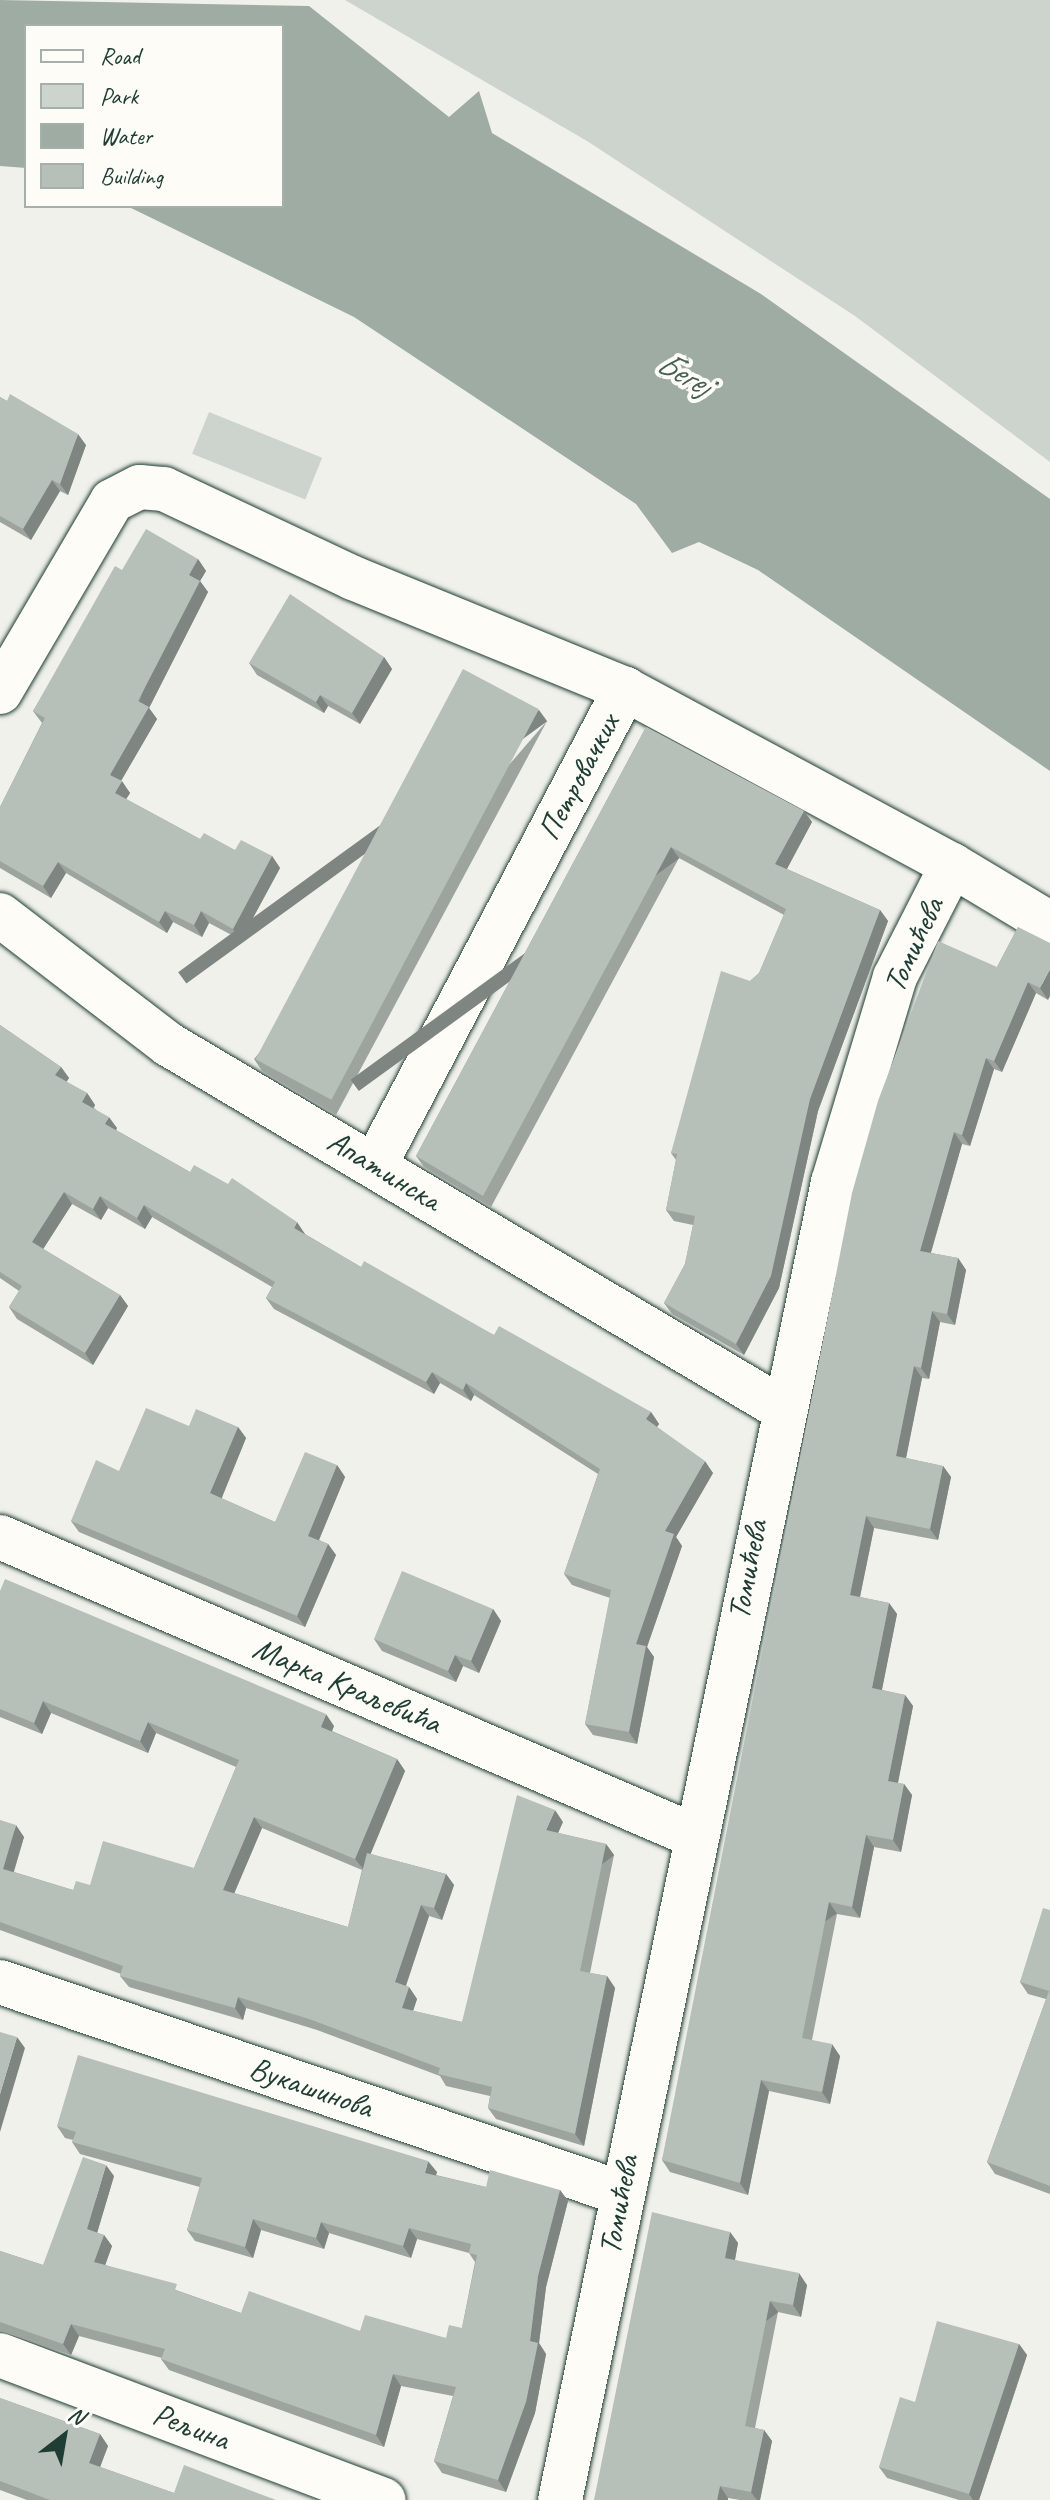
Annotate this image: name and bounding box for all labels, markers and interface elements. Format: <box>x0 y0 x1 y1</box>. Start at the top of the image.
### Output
legend <box>24 24 284 208</box>
text: Road <box>100 41 140 71</box>
text: Park <box>100 81 138 111</box>
text: Water <box>100 121 152 151</box>
text: Building <box>100 161 163 191</box>
water label: Бегеј <box>650 342 718 404</box>
street label: Петровачких <box>530 707 628 847</box>
street label: Томићева <box>875 892 953 998</box>
street label: Апатинска <box>320 1122 448 1220</box>
street label: Томићева <box>720 1517 776 1623</box>
street label: Марка Краљевића <box>246 1629 448 1743</box>
street label: Вукашинова <box>244 2049 378 2127</box>
street label: Томићева <box>591 2152 647 2258</box>
street label: Рељина <box>147 2395 235 2459</box>
north arrow <box>24 2396 104 2476</box>
text: N <box>63 2400 89 2431</box>

